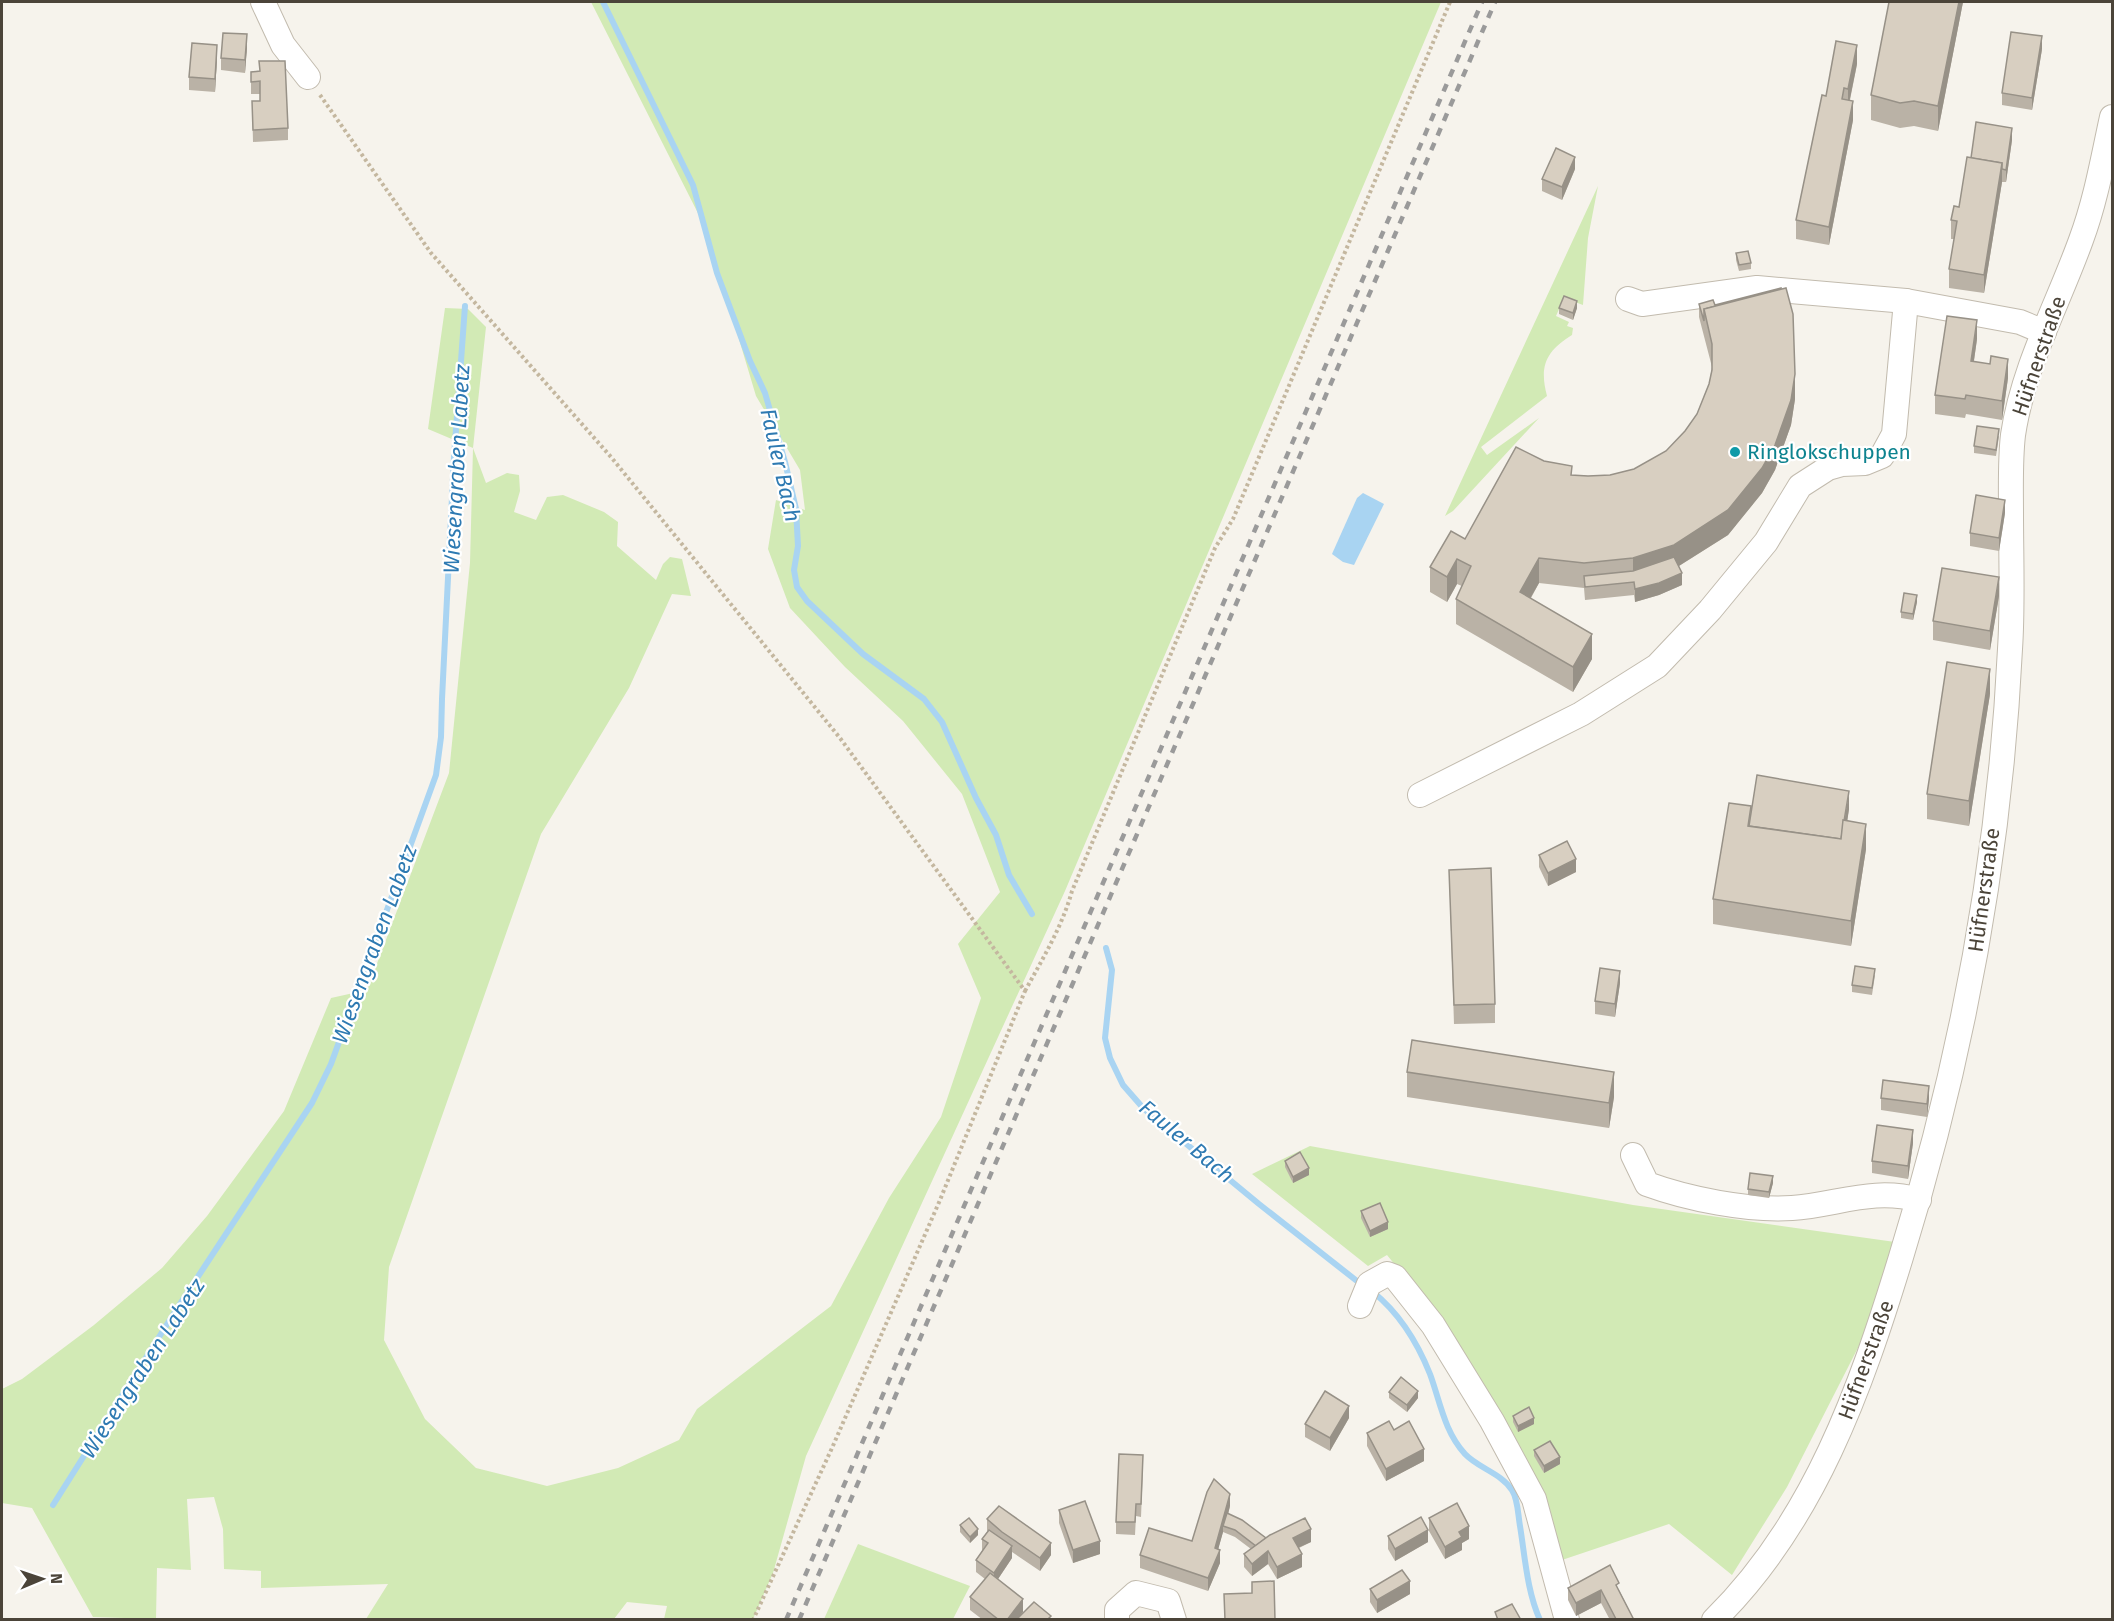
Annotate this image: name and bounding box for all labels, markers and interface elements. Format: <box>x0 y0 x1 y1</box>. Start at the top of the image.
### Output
street label: Hüfnerstraße <box>2006 293 2072 419</box>
water label: Wiesengraben Labetz <box>438 363 475 574</box>
water label: Fauler Bach <box>754 406 807 525</box>
place label: Ringlokschuppen <box>1747 439 1911 465</box>
marker: Ringlokschuppen <box>1728 445 1742 459</box>
street label: Hüfnerstraße <box>1962 826 2006 954</box>
water label: Wiesengraben Labetz <box>326 841 423 1047</box>
water label: Fauler Bach <box>1134 1094 1240 1189</box>
water label: Wiesengraben Labetz <box>74 1273 211 1464</box>
street label: Hüfnerstraße <box>1832 1297 1900 1423</box>
north arrow <box>12 1549 72 1609</box>
text: N <box>47 1573 66 1584</box>

